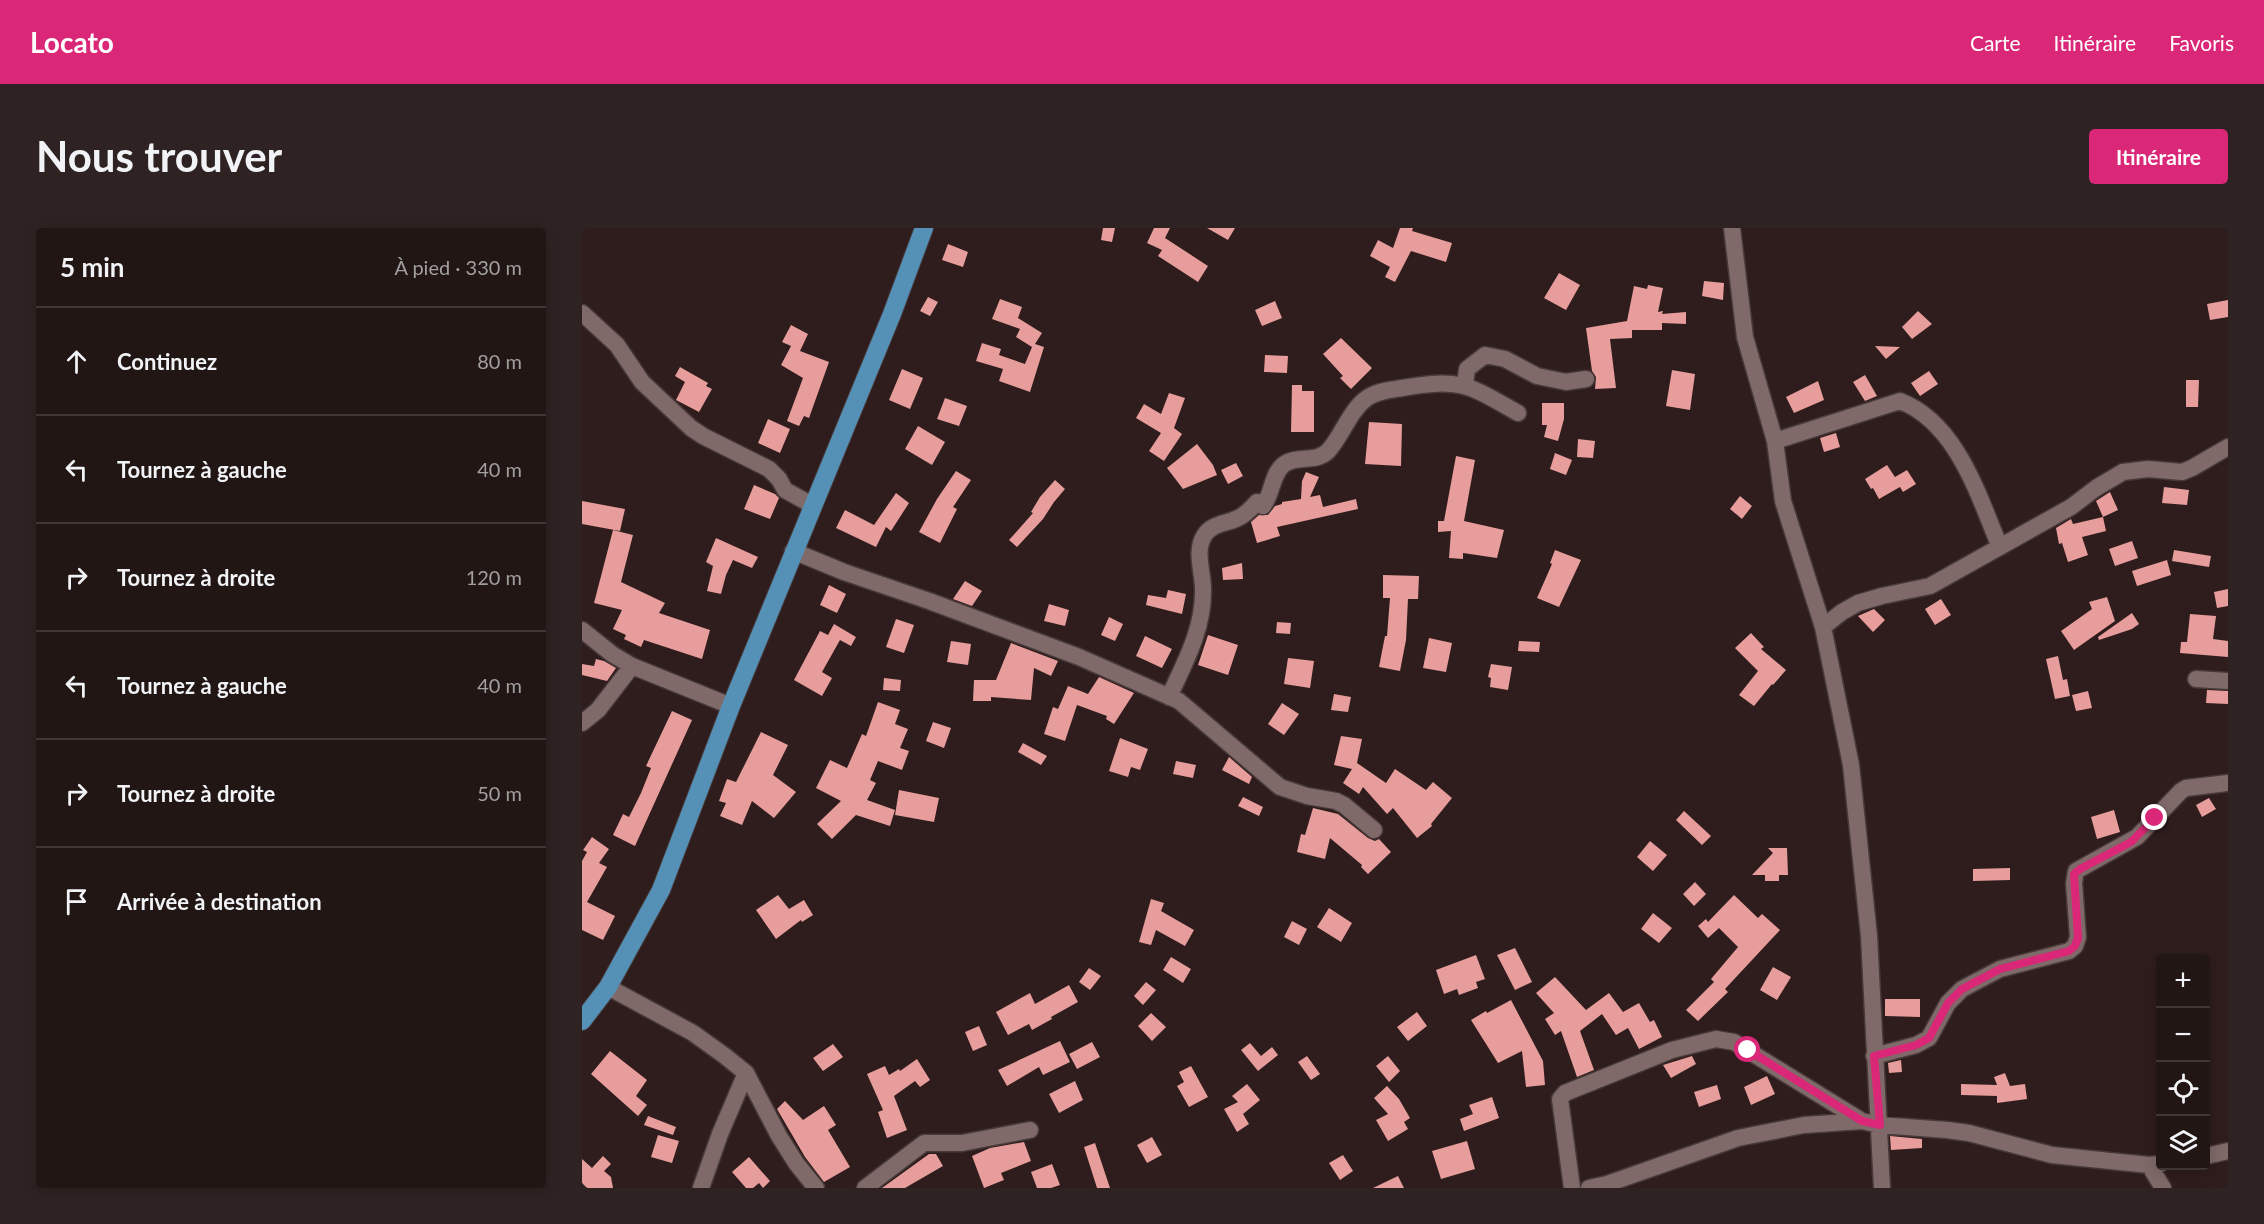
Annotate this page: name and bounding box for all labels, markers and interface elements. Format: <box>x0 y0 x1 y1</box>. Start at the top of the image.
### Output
text: Locato <box>30 25 114 59</box>
text: Carte <box>1970 30 2021 55</box>
text: Itinéraire <box>2054 30 2136 55</box>
text: Favoris <box>2169 30 2234 55</box>
button: Itinéraire <box>2089 129 2228 184</box>
text: Nous trouver <box>36 131 282 181</box>
text: 5 min <box>60 251 124 283</box>
text: À pied · 330 m <box>394 255 522 279</box>
icon: ahead <box>60 345 93 378</box>
text: Continuez <box>117 348 217 375</box>
text: 80 m <box>477 349 522 373</box>
icon: left <box>60 453 93 486</box>
text: Tournez à gauche <box>117 456 287 483</box>
text: 40 m <box>477 457 522 481</box>
icon: right <box>60 561 93 594</box>
text: Tournez à droite <box>117 564 275 591</box>
text: 120 m <box>466 565 522 589</box>
icon: left <box>60 669 93 702</box>
text: Tournez à gauche <box>117 672 287 699</box>
text: 40 m <box>477 673 522 697</box>
icon: right <box>60 777 93 810</box>
text: Tournez à droite <box>117 780 275 807</box>
text: 50 m <box>477 781 522 805</box>
route end <box>2141 804 2167 830</box>
icon: arrive <box>60 885 93 918</box>
text: Arrivée à destination <box>117 888 322 915</box>
map controls <box>2156 954 2210 1170</box>
button: + <box>2156 954 2210 1008</box>
button: − <box>2156 1008 2210 1062</box>
route start <box>1734 1036 1760 1062</box>
button: locate <box>2156 1062 2210 1116</box>
button: layers <box>2156 1116 2210 1170</box>

